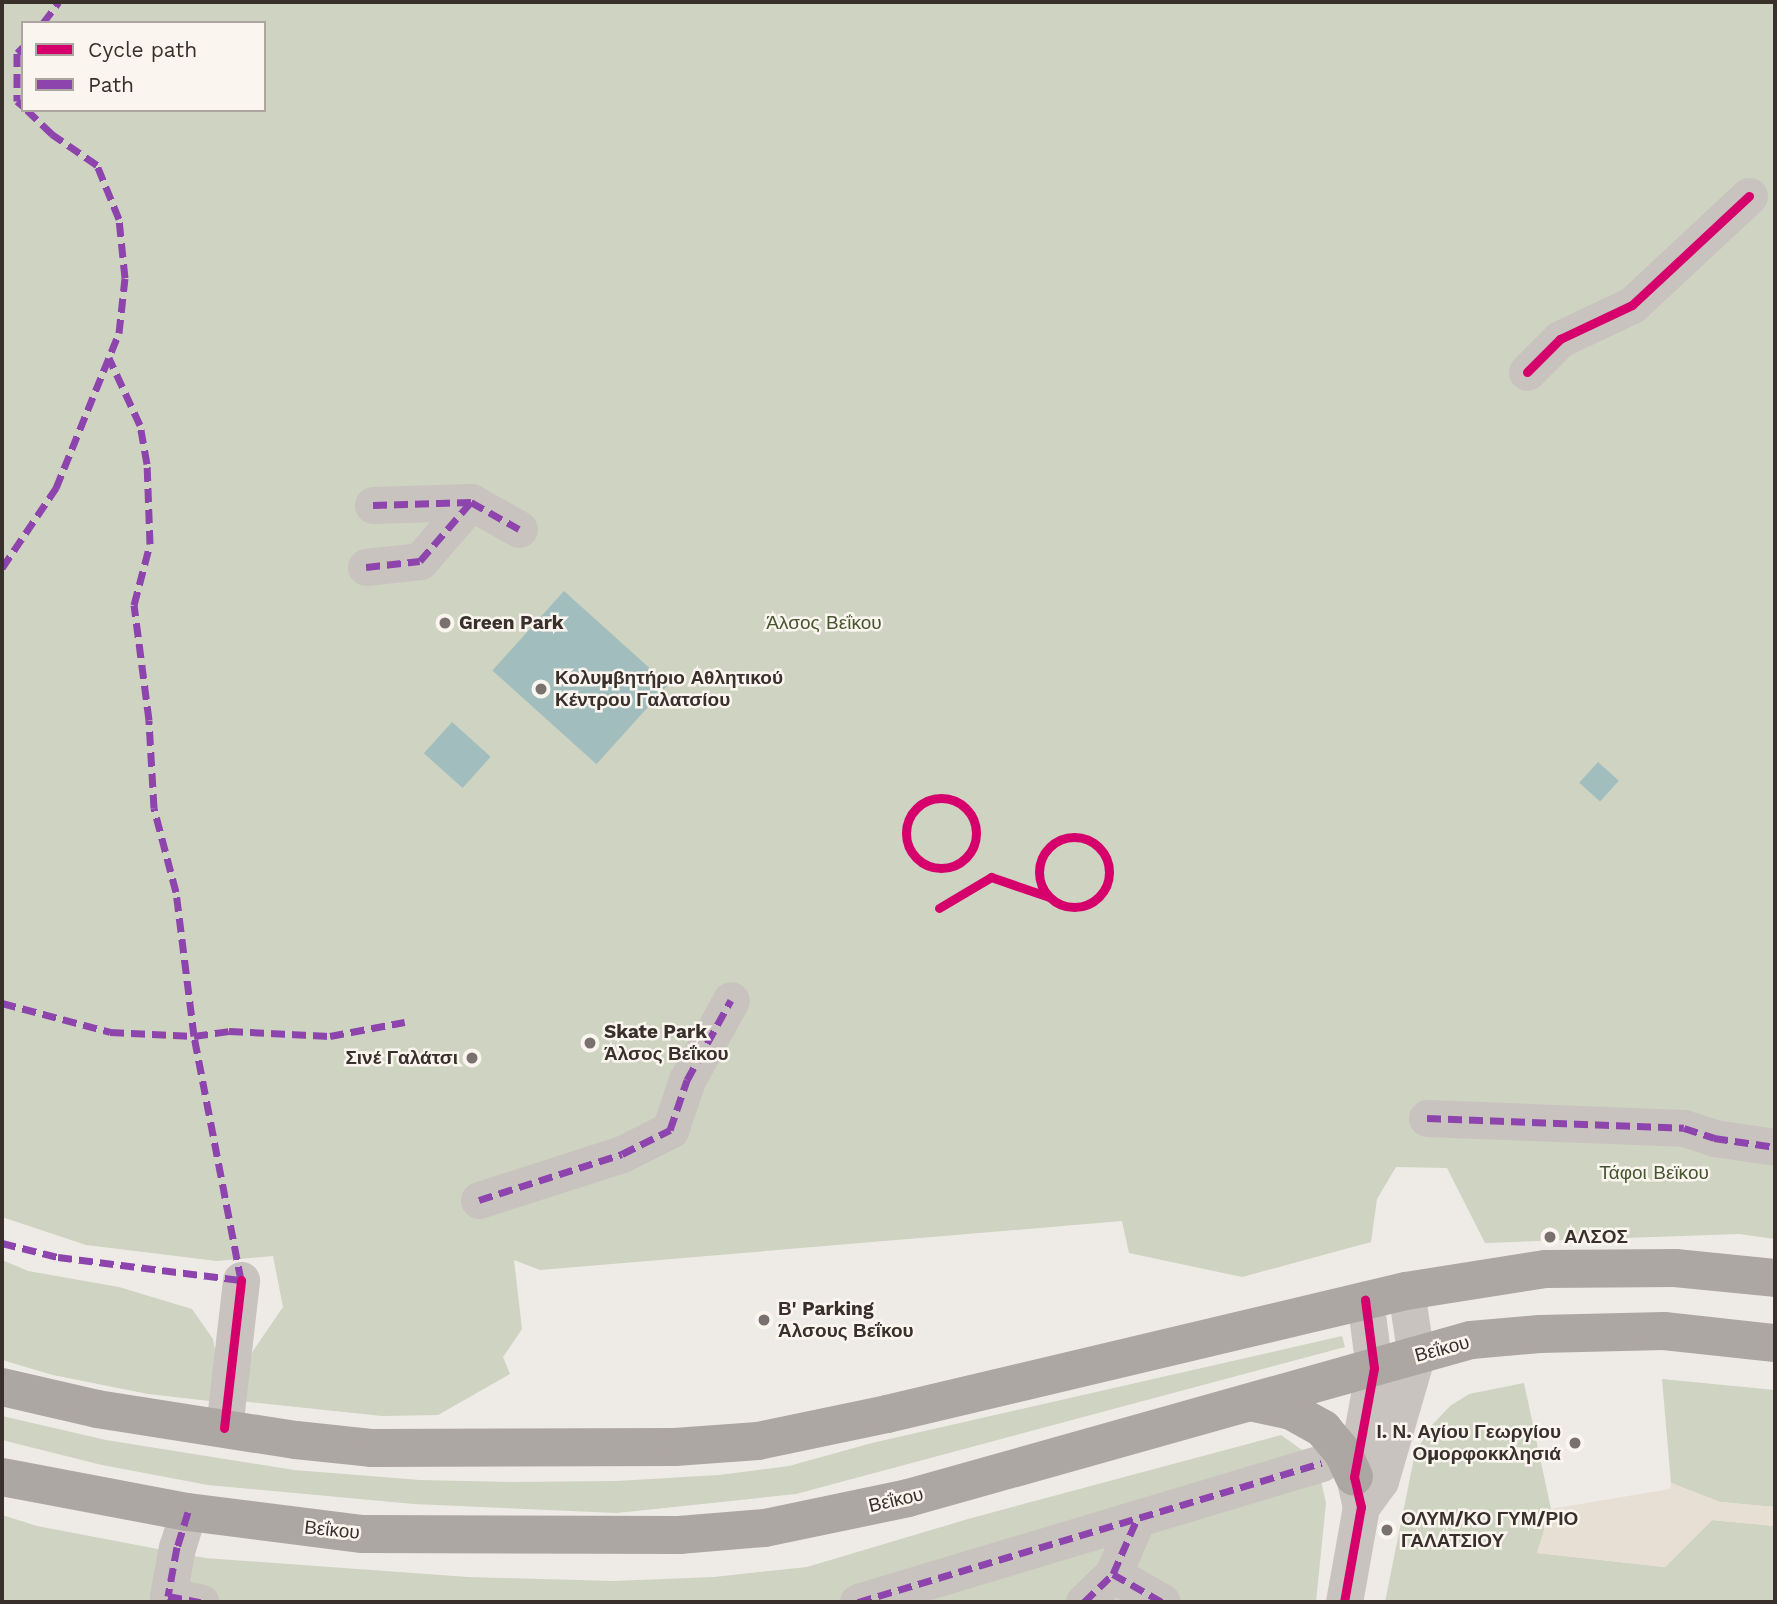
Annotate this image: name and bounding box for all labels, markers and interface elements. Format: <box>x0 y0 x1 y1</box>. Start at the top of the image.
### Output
legend <box>21 21 266 112</box>
text: Cycle path <box>88 37 197 62</box>
text: Path <box>88 72 134 97</box>
place label: Green Park <box>459 612 564 634</box>
park label: Άλσος Βεΐκου <box>766 612 882 634</box>
marker: Green Park <box>437 615 453 631</box>
place label: Κολυμβητήριο Αθλητικού Κέντρου Γαλατσίου <box>555 667 783 711</box>
marker: Κολυμβητήριο Αθλητικού Κέντρου Γαλατσίου <box>533 681 549 697</box>
place label: Skate Park Άλσος Βεΐκου <box>604 1021 729 1065</box>
marker: Skate Park Άλσος Βεΐκου <box>582 1035 598 1051</box>
place label: Σινέ Γαλάτσι <box>345 1047 458 1069</box>
marker: Σινέ Γαλάτσι <box>464 1050 480 1066</box>
park label: Τάφοι Βεϊκου <box>1599 1162 1709 1184</box>
place label: ΑΛΣΟΣ <box>1564 1226 1628 1248</box>
marker: ΑΛΣΟΣ <box>1542 1229 1558 1245</box>
place label: Β' Parking Άλσους Βεΐκου <box>778 1298 914 1342</box>
marker: Β' Parking Άλσους Βεΐκου <box>756 1312 772 1328</box>
street label: Βεΐκου <box>1412 1331 1472 1367</box>
place label: Ι. Ν. Αγίου Γεωργίου Ομορφοκκλησιά <box>1376 1421 1561 1465</box>
marker: Ι. Ν. Αγίου Γεωργίου Ομορφοκκλησιά <box>1567 1435 1583 1451</box>
street label: Βεΐκου <box>866 1483 926 1517</box>
place label: ΟΛΥΜ/ΚΟ ΓΥΜ/ΡΙΟ ΓΑΛΑΤΣΙΟΥ <box>1401 1508 1578 1552</box>
street label: Βεΐκου <box>303 1516 361 1544</box>
marker: ΟΛΥΜ/ΚΟ ΓΥΜ/ΡΙΟ ΓΑΛΑΤΣΙΟΥ <box>1379 1522 1395 1538</box>

